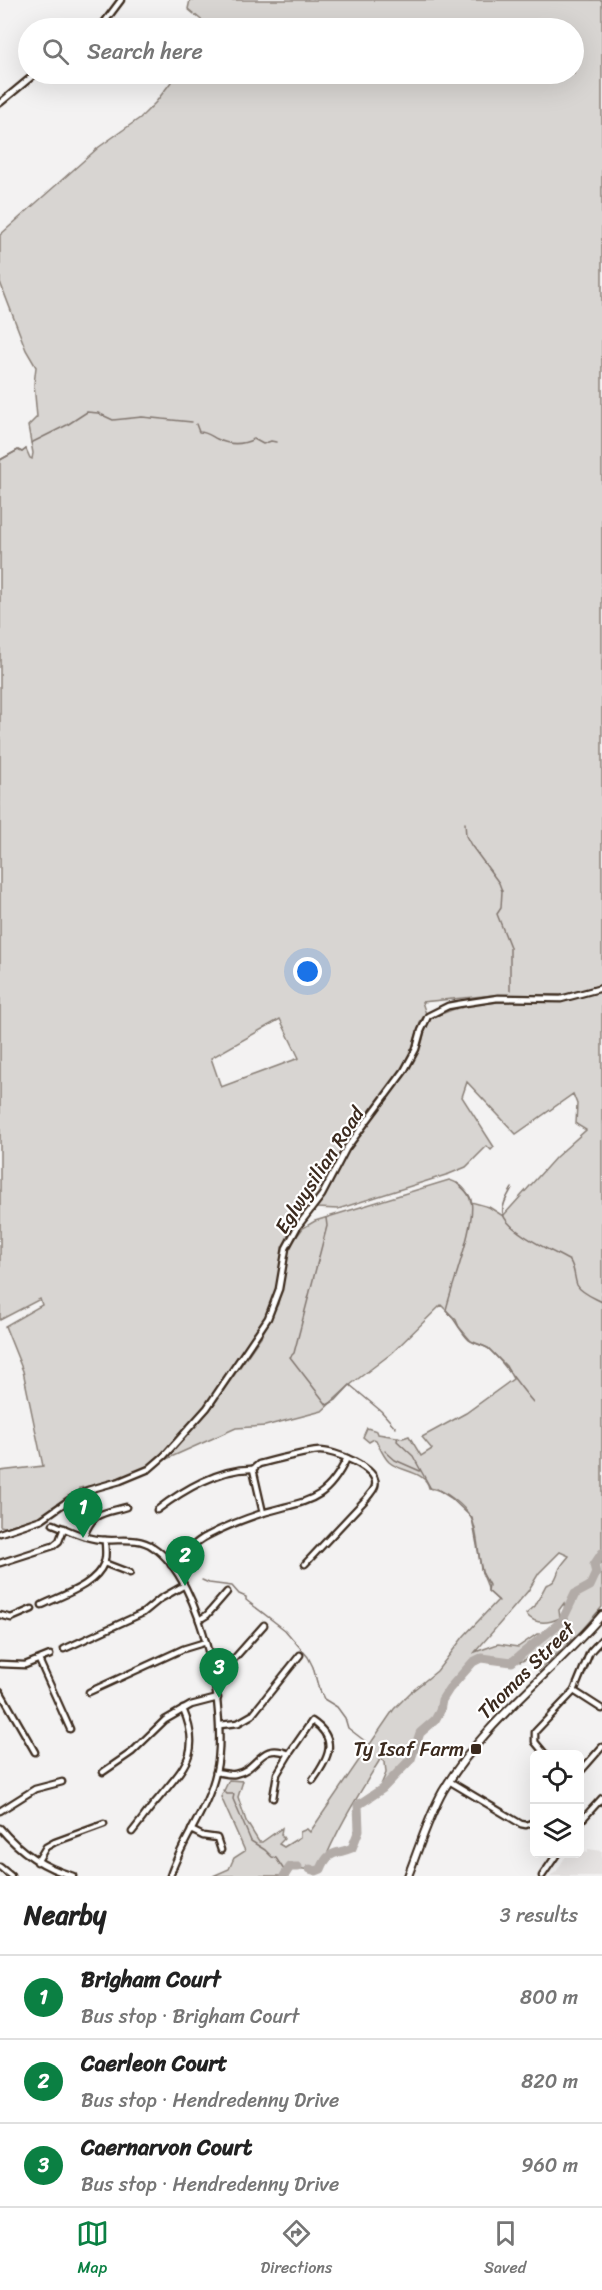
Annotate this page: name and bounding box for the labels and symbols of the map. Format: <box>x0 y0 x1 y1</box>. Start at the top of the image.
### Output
your location <box>293 957 322 986</box>
street label: Eglwysilian Road <box>265 1098 375 1241</box>
pin: 1 <box>64 1488 103 1538</box>
pin: 2 <box>166 1536 204 1586</box>
street label: Thomas Street <box>469 1612 585 1728</box>
pin: 3 <box>200 1648 238 1698</box>
place label: Ty Isaf Farm <box>354 1732 464 1767</box>
marker: Ty Isaf Farm <box>469 1742 483 1756</box>

